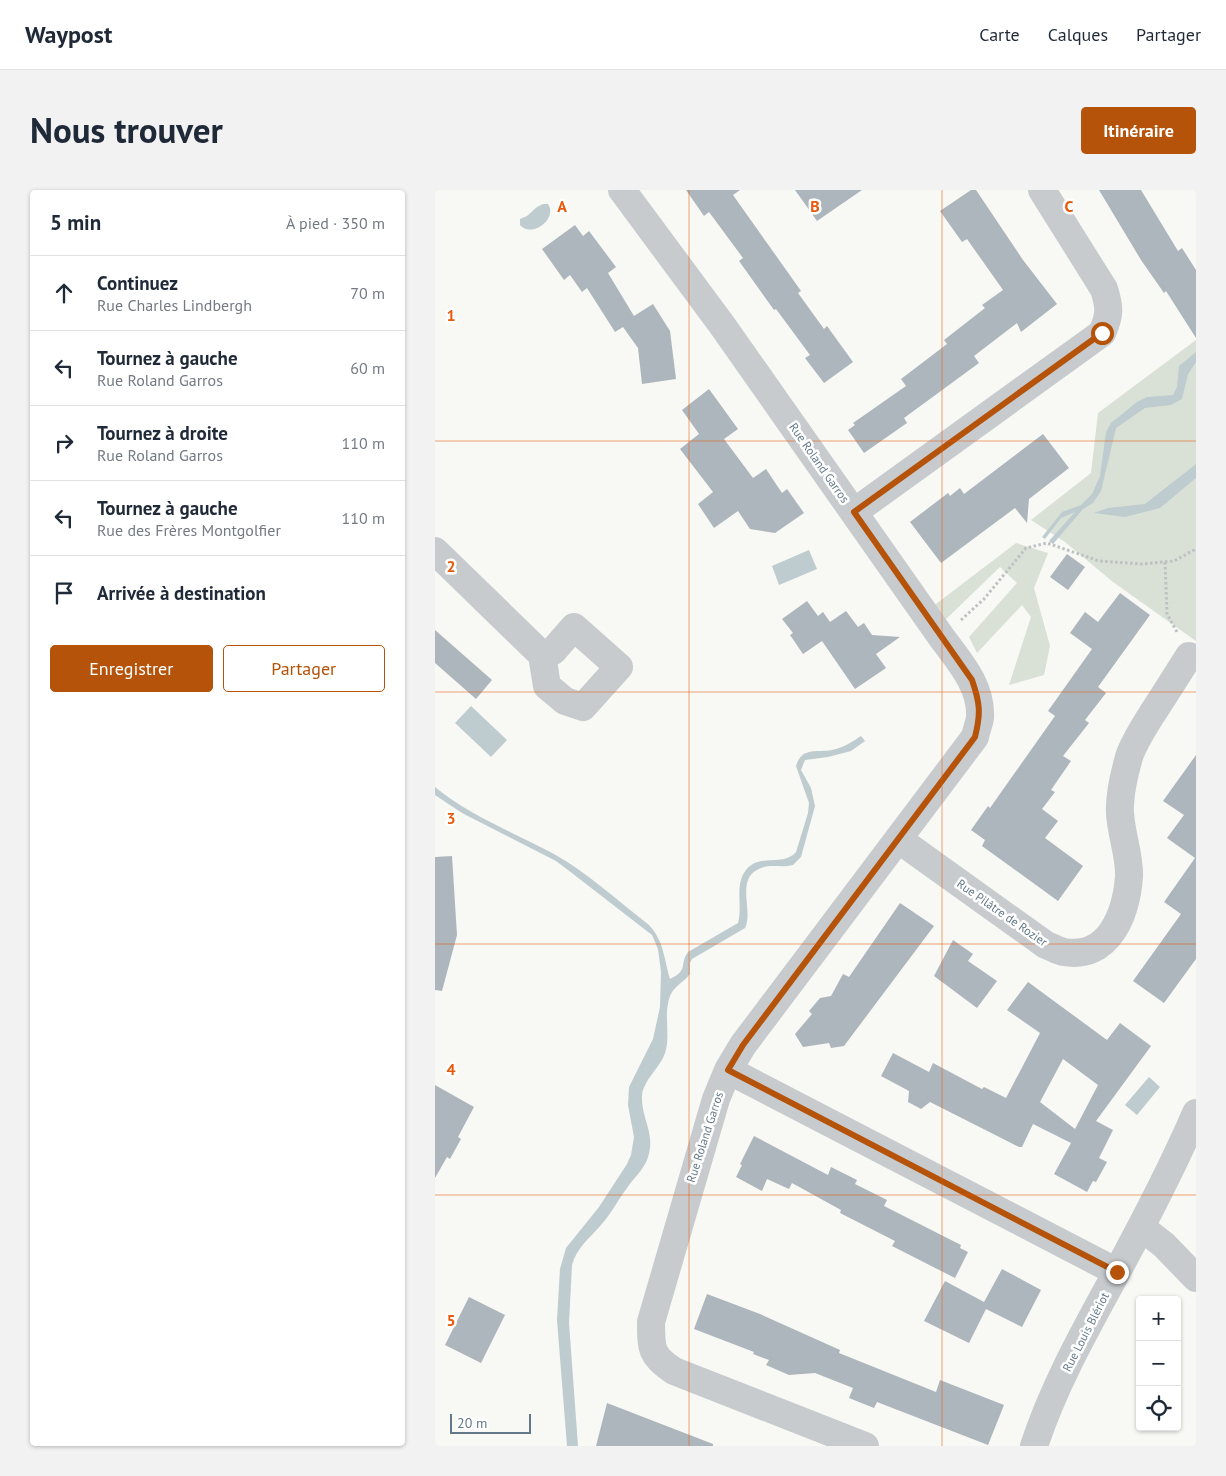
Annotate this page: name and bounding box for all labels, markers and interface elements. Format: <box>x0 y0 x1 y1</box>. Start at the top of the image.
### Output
text: Waypost <box>25 19 112 50</box>
text: Carte <box>979 23 1020 46</box>
text: Calques <box>1048 23 1108 46</box>
text: Partager <box>1136 23 1201 46</box>
text: Nous trouver <box>30 107 223 153</box>
button: Itinéraire <box>1081 107 1196 154</box>
text: A <box>557 196 567 216</box>
text: B <box>810 196 820 216</box>
text: C <box>1065 196 1074 216</box>
text: 5 min <box>50 209 101 236</box>
text: À pied · 350 m <box>286 213 385 233</box>
text: Continuez <box>97 271 178 295</box>
icon: ahead <box>50 279 78 307</box>
text: 70 m <box>350 283 385 303</box>
text: Rue Charles Lindbergh <box>97 295 252 315</box>
text: 1 <box>446 305 456 325</box>
route start <box>1091 322 1114 345</box>
text: Tournez à gauche <box>97 346 238 370</box>
icon: left <box>50 354 78 382</box>
text: 60 m <box>350 358 385 378</box>
text: Rue Roland Garros <box>97 370 223 390</box>
street label: Rue Roland Garros <box>786 420 853 506</box>
text: Tournez à droite <box>97 421 228 445</box>
icon: right <box>50 429 78 457</box>
text: 110 m <box>342 433 385 453</box>
text: Rue Roland Garros <box>97 445 223 465</box>
text: Tournez à gauche <box>97 496 238 520</box>
icon: left <box>50 504 78 532</box>
text: 110 m <box>342 508 385 528</box>
text: Rue des Frères Montgolfier <box>97 520 281 540</box>
text: 2 <box>446 556 456 576</box>
icon: arrive <box>50 579 78 607</box>
text: Arrivée à destination <box>97 581 266 605</box>
button: Enregistrer <box>50 645 213 692</box>
button: Partager <box>223 645 385 692</box>
text: 3 <box>446 808 456 828</box>
street label: Rue Pilâtre de Rozier <box>954 876 1050 949</box>
text: 4 <box>446 1059 456 1079</box>
street label: Rue Roland Garros <box>683 1090 726 1184</box>
route end <box>1106 1261 1129 1284</box>
street label: Rue Louis Blériot <box>1059 1290 1112 1374</box>
map controls <box>1136 1296 1181 1431</box>
button: + <box>1136 1296 1181 1341</box>
text: 5 <box>446 1310 456 1330</box>
button: − <box>1136 1341 1181 1386</box>
button: locate <box>1136 1386 1181 1431</box>
scale bar <box>450 1411 531 1434</box>
text: 20 m <box>457 1414 487 1432</box>

